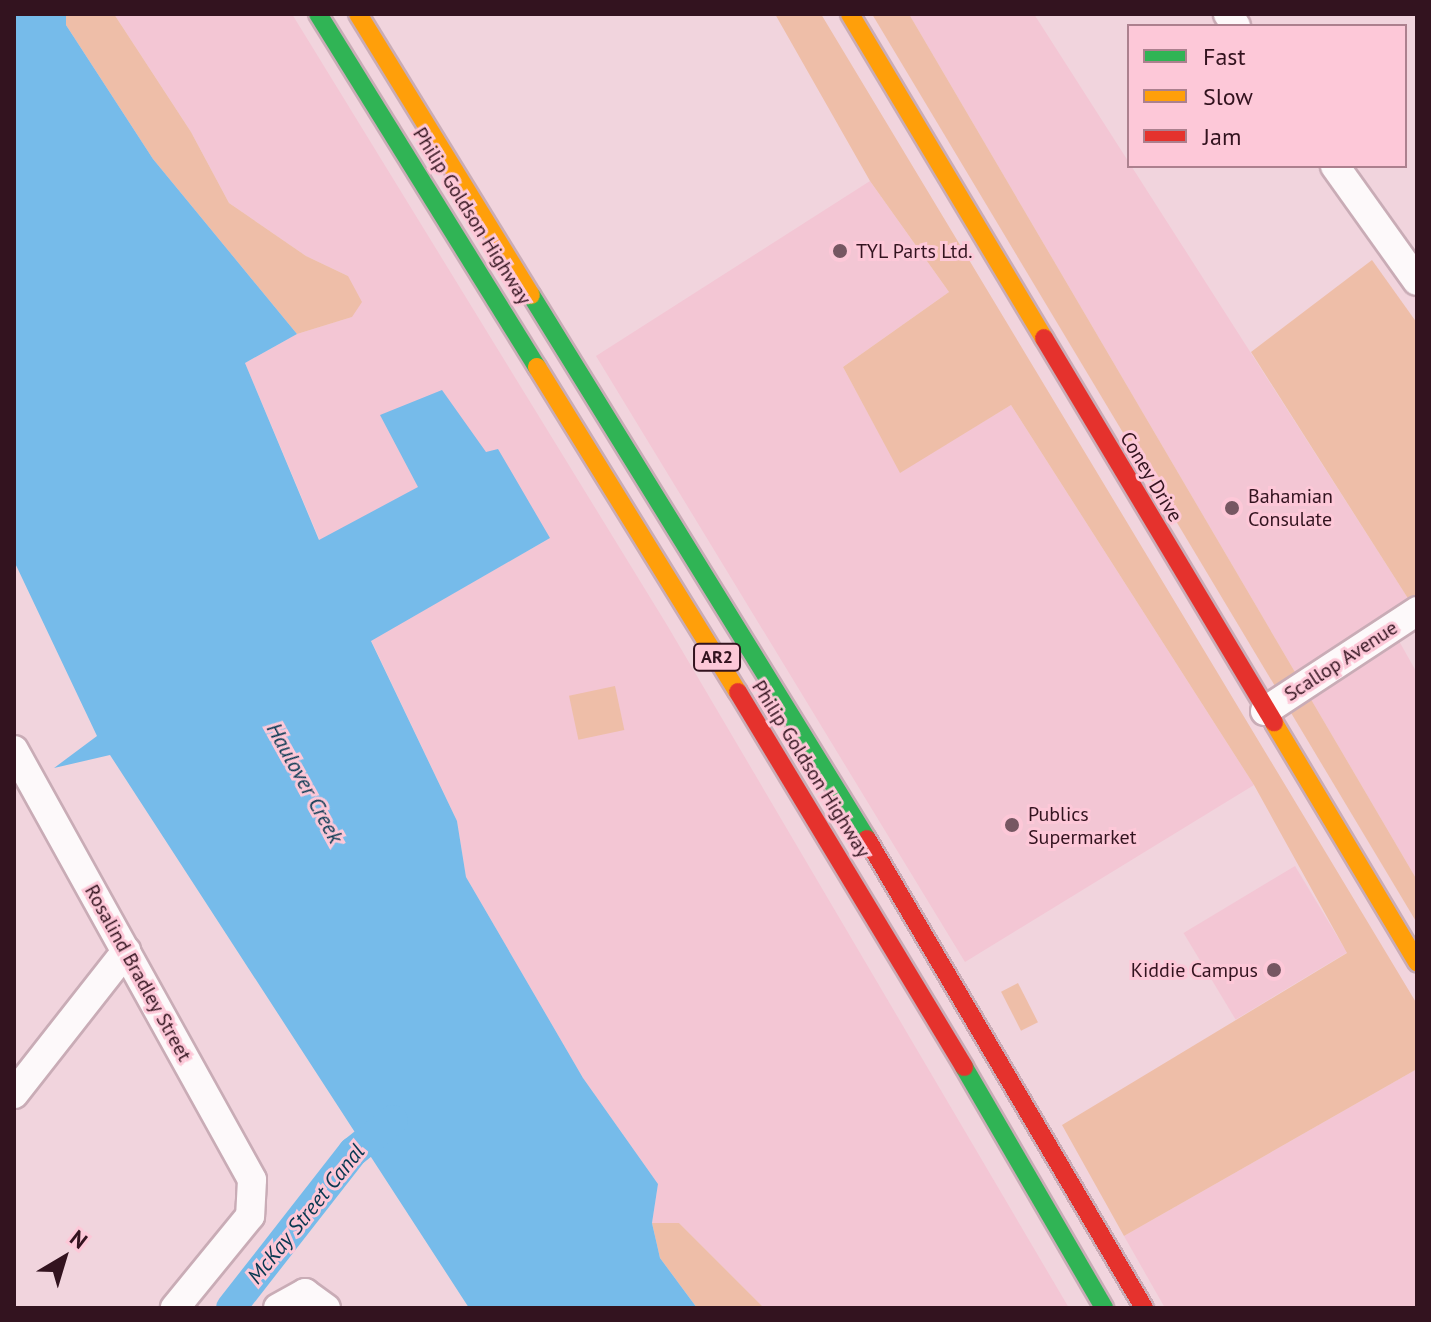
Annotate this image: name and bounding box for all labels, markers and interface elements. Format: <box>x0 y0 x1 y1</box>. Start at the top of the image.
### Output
legend <box>1127 24 1407 168</box>
text: Fast <box>1203 41 1246 72</box>
text: Slow <box>1203 81 1253 112</box>
text: Jam <box>1203 121 1241 152</box>
street label: Philip Goldson Highway <box>408 123 536 309</box>
place label: TYL Parts Ltd. <box>856 239 973 263</box>
marker: TYL Parts Ltd. <box>831 242 849 260</box>
street label: Coney Drive <box>1115 427 1187 527</box>
place label: Bahamian Consulate <box>1248 484 1333 531</box>
marker: Bahamian Consulate <box>1223 499 1241 517</box>
street label: Scallop Avenue <box>1280 615 1402 707</box>
road number: AR2 <box>693 643 741 671</box>
street label: Philip Goldson Highway <box>747 676 875 862</box>
water label: Haulover Creek <box>261 718 349 848</box>
place label: Publics Supermarket <box>1028 802 1136 849</box>
marker: Publics Supermarket <box>1003 816 1021 834</box>
street label: Rosalind Bradley Street <box>79 880 197 1066</box>
place label: Kiddie Campus <box>1131 958 1258 982</box>
marker: Kiddie Campus <box>1265 961 1283 979</box>
water label: McKay Street Canal <box>241 1139 371 1289</box>
north arrow <box>24 1218 104 1298</box>
text: N <box>64 1224 93 1255</box>

